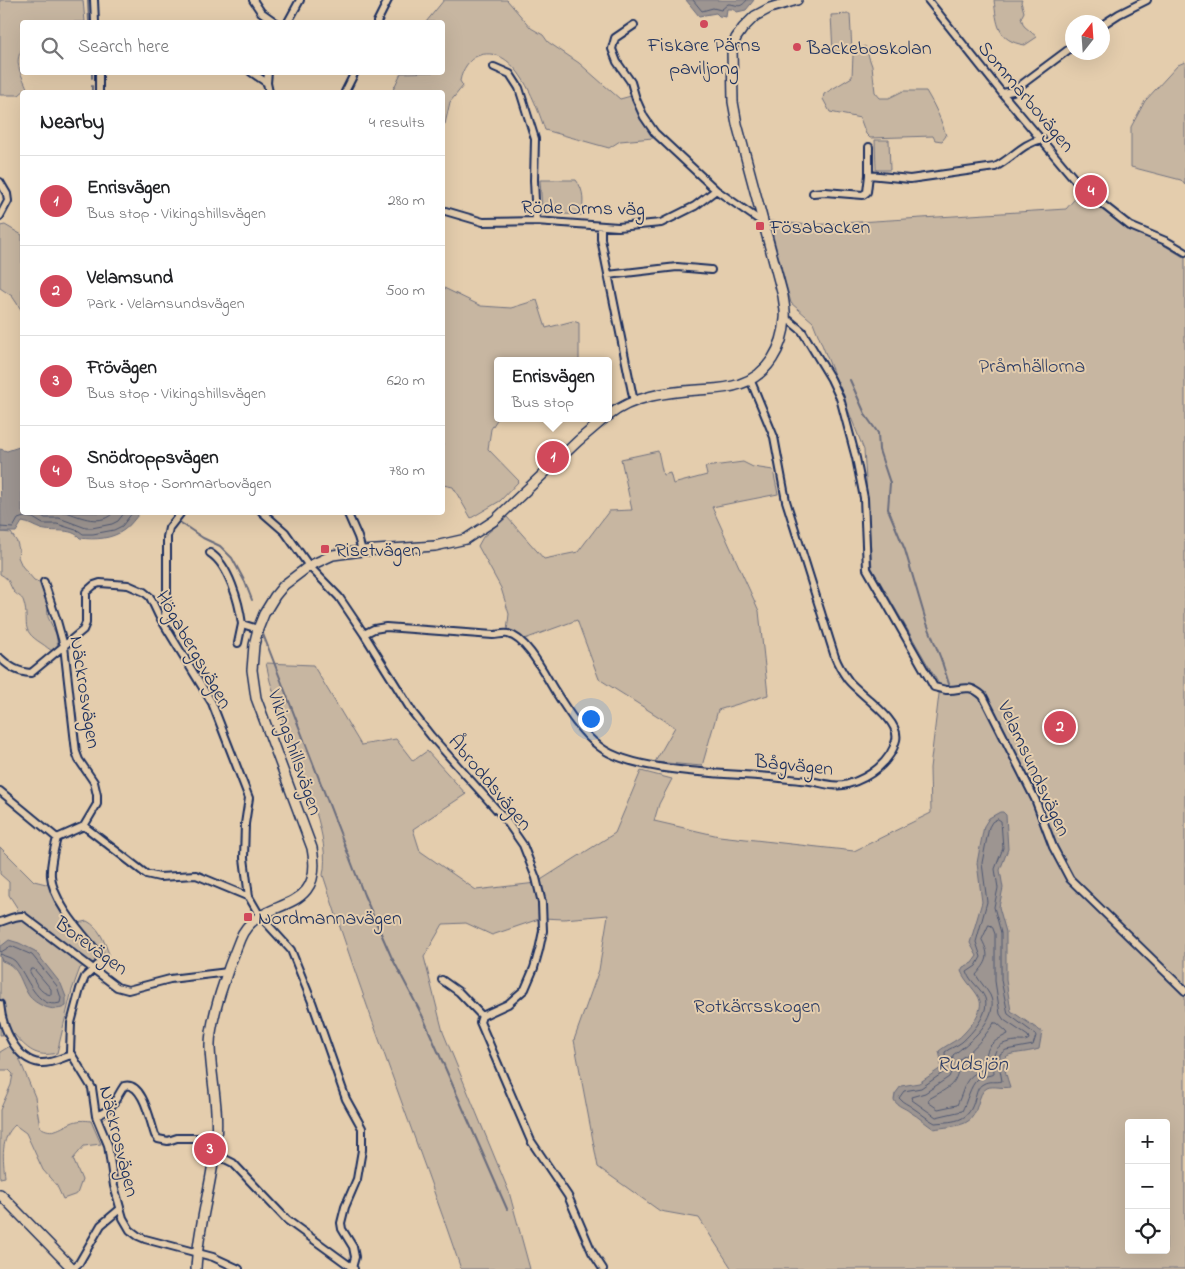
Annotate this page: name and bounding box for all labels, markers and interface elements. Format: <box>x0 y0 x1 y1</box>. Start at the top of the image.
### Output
north arrow <box>1065 15 1110 60</box>
marker: Fiskare Pärns paviljong <box>698 18 710 30</box>
search box <box>20 20 445 75</box>
place label: Fiskare Pärns paviljong <box>646 32 761 85</box>
icon: search <box>38 34 66 62</box>
text: Search here <box>78 34 169 61</box>
place label: Backeboskolan <box>806 35 932 64</box>
street label: Sommarbovägen <box>969 35 1081 160</box>
marker: Backeboskolan <box>791 41 803 53</box>
text: Nearby <box>40 108 104 138</box>
text: 4 results <box>369 111 425 135</box>
pin: 4 <box>1075 172 1107 210</box>
text: Enrisvägen <box>87 175 170 202</box>
text: 1 <box>53 189 59 213</box>
text: 280 m <box>388 189 425 213</box>
street label: Röde Orms väg <box>521 194 645 226</box>
text: Bus stop · Vikingshillsvägen <box>87 202 266 226</box>
place label: Fösabacken <box>769 214 870 243</box>
marker: Fösabacken <box>754 220 766 232</box>
text: Velamsund <box>87 265 173 292</box>
text: 2 <box>52 279 60 303</box>
text: 500 m <box>386 279 425 303</box>
text: Park · Velamsundsvägen <box>87 292 245 316</box>
park label: Pråmhällorna <box>979 353 1085 382</box>
text: Frövägen <box>87 355 157 382</box>
popup <box>494 357 612 422</box>
text: Enrisvägen <box>511 364 595 391</box>
text: 3 <box>53 369 59 393</box>
text: 620 m <box>387 369 425 393</box>
text: Bus stop · Vikingshillsvägen <box>87 382 266 406</box>
text: Bus stop <box>511 391 574 415</box>
pin: 1 <box>537 438 569 476</box>
text: Snödroppsvägen <box>87 445 219 472</box>
text: 4 <box>53 459 59 483</box>
text: 780 m <box>389 459 425 483</box>
text: Bus stop · Sommarbovägen <box>87 472 271 496</box>
place label: Risetvägen <box>335 537 421 567</box>
marker: Risetvägen <box>319 543 331 555</box>
street label: Högabergsvägen <box>146 586 239 715</box>
street label: Näckrosvägen <box>59 634 107 751</box>
street label: Vikingshillsvägen <box>257 685 329 820</box>
street label: Velamsundsvägen <box>987 696 1077 842</box>
your location <box>578 706 604 732</box>
pin: 2 <box>1044 708 1076 746</box>
street label: Åbroddsvägen <box>439 729 538 839</box>
street label: Bågvägen <box>752 748 835 786</box>
place label: Nordmannavägen <box>258 905 402 935</box>
street label: Borevägen <box>46 910 133 985</box>
marker: Nordmannavägen <box>242 911 254 923</box>
park label: Rotkärrsskogen <box>694 993 821 1023</box>
water label: Rudsjön <box>936 1050 1008 1080</box>
street label: Näckrosvägen <box>89 1083 145 1201</box>
map controls <box>1125 1119 1170 1254</box>
button: + <box>1125 1119 1170 1164</box>
pin: 3 <box>194 1130 226 1168</box>
button: − <box>1125 1164 1170 1209</box>
button: locate <box>1125 1209 1170 1254</box>

